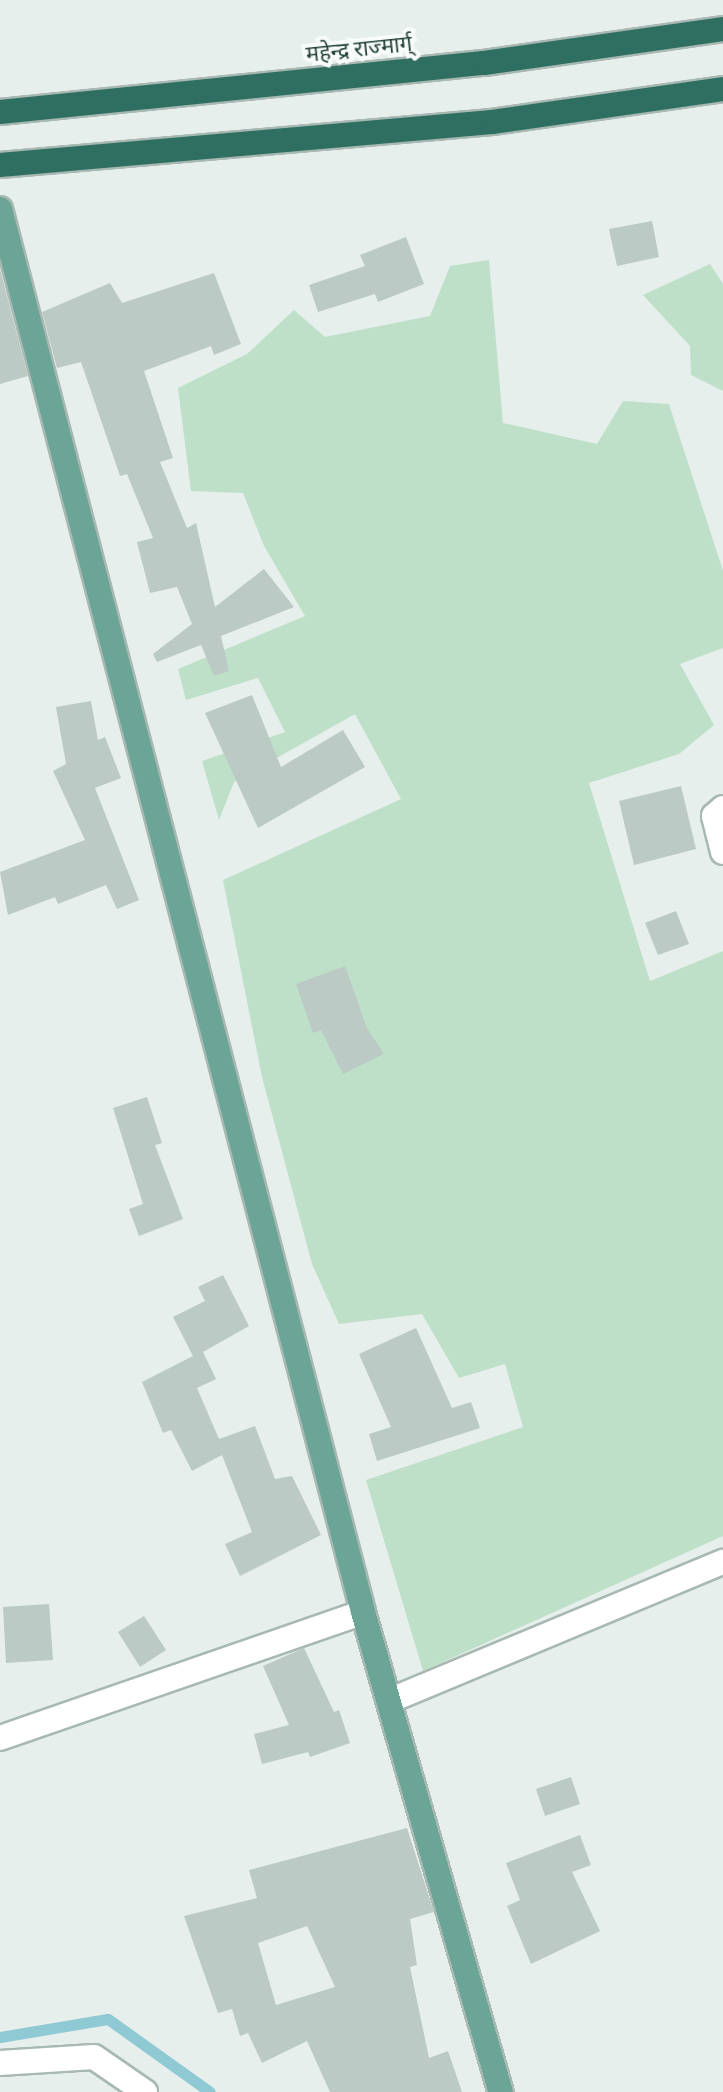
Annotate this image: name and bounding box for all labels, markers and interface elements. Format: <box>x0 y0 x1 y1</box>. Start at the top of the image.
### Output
street label: महेन्द्र राज्मार्ग् <box>305 30 413 68</box>

